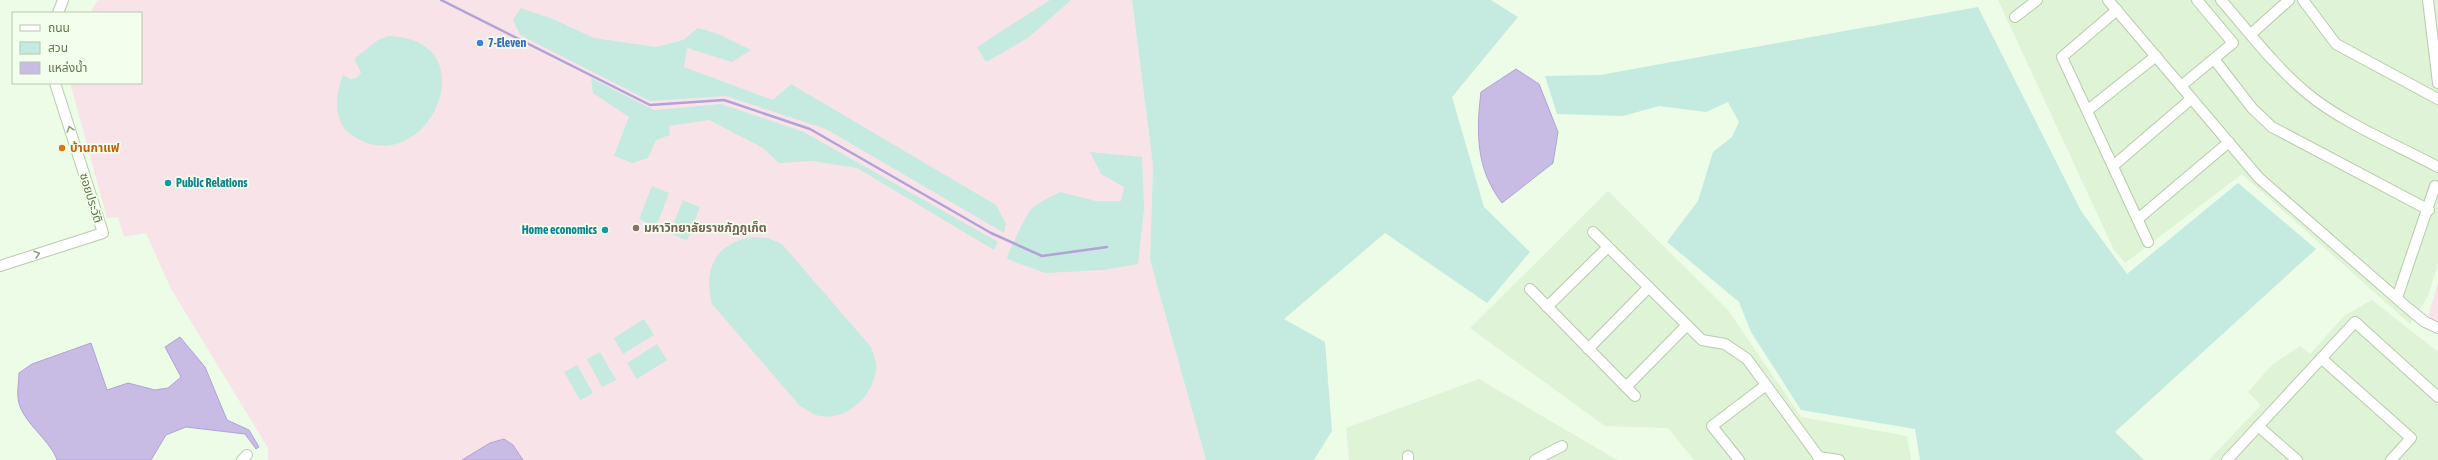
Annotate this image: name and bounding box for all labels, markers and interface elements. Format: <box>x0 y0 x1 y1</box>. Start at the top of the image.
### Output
legend <box>12 12 142 84</box>
text: ถนน <box>48 21 70 35</box>
place label: 7-Eleven <box>488 36 526 50</box>
marker: 7-Eleven <box>475 38 485 48</box>
text: สวน <box>48 41 68 55</box>
text: แหล่งน้ำ <box>48 59 87 75</box>
one-way arrow <box>66 126 75 133</box>
place label: บ้านกาแฟ <box>70 141 120 155</box>
marker: บ้านกาแฟ <box>57 143 67 153</box>
street label: ซอยประวัติ <box>77 171 105 225</box>
place label: Public Relations <box>176 176 248 190</box>
marker: Public Relations <box>163 178 173 188</box>
place label: มหาวิทยาลัยราชภัฏภูเก็ต <box>644 221 767 236</box>
place label: Home economics <box>522 223 598 237</box>
marker: มหาวิทยาลัยราชภัฏภูเก็ต <box>631 223 641 233</box>
marker: Home economics <box>600 225 610 235</box>
one-way arrow <box>33 251 40 259</box>

